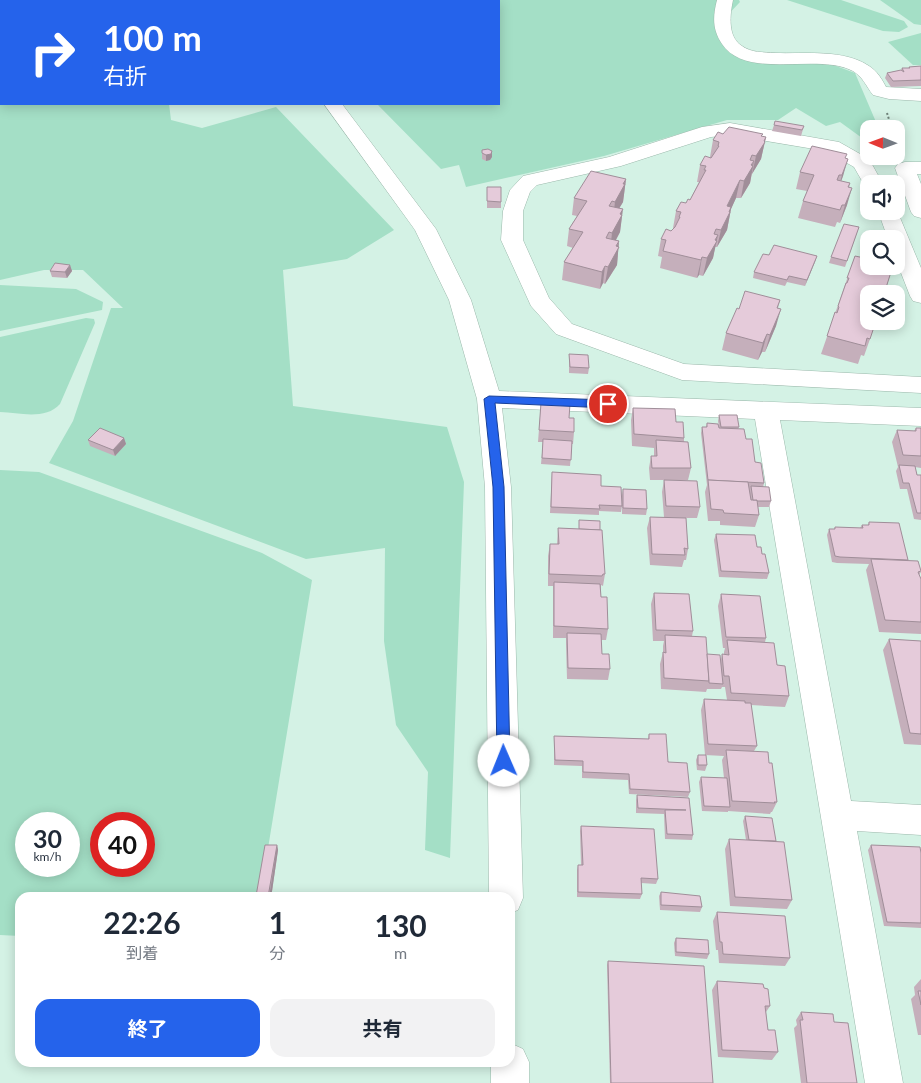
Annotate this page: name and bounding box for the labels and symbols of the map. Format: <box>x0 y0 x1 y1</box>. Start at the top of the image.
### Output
north arrow <box>860 120 905 165</box>
pin <box>587 383 629 425</box>
position arrow <box>477 734 529 786</box>
speed limit sign: 40 <box>90 812 155 877</box>

